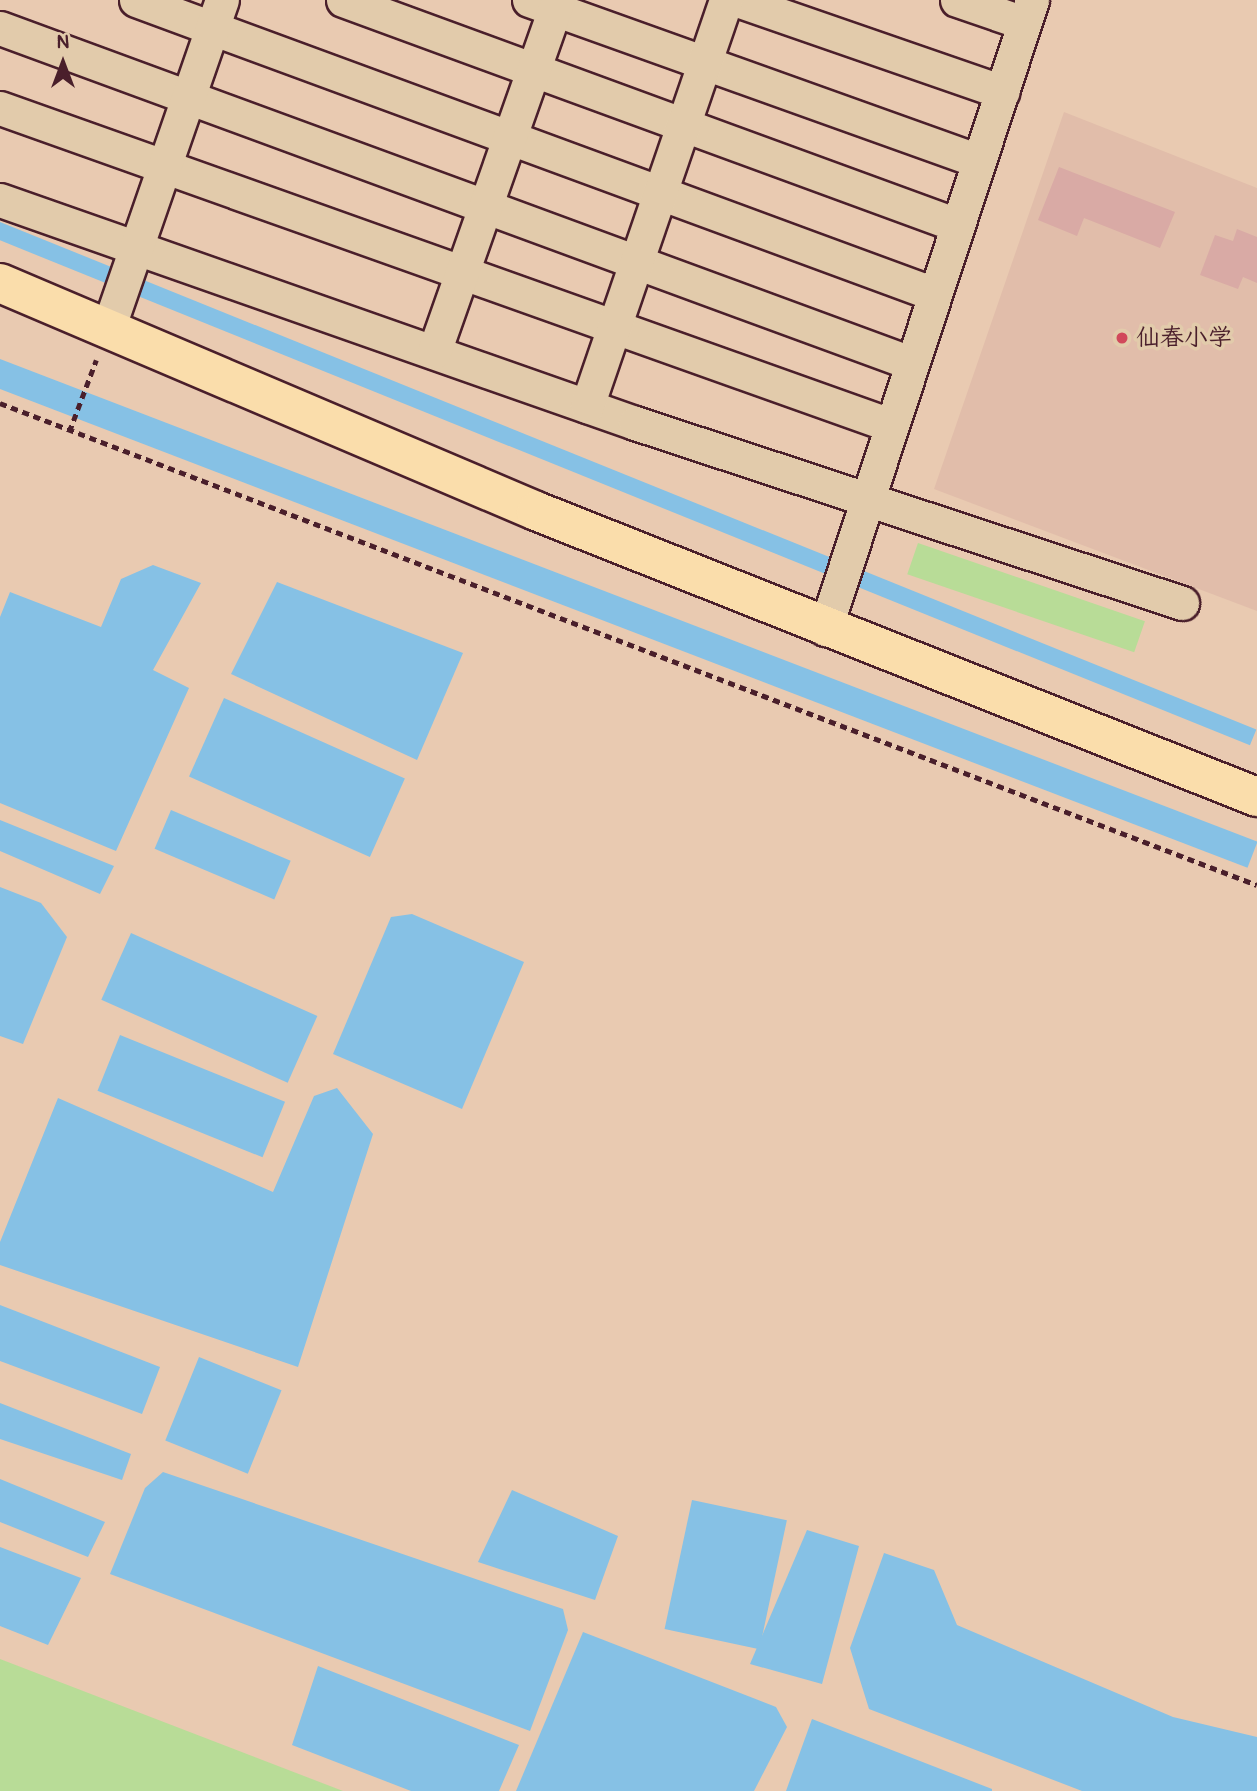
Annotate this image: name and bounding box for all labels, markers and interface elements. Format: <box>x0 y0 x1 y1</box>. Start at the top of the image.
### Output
north arrow <box>28 28 98 98</box>
text: N <box>57 30 69 54</box>
place label: 仙春小学 <box>1136 324 1232 352</box>
marker: 仙春小学 <box>1114 330 1130 346</box>

